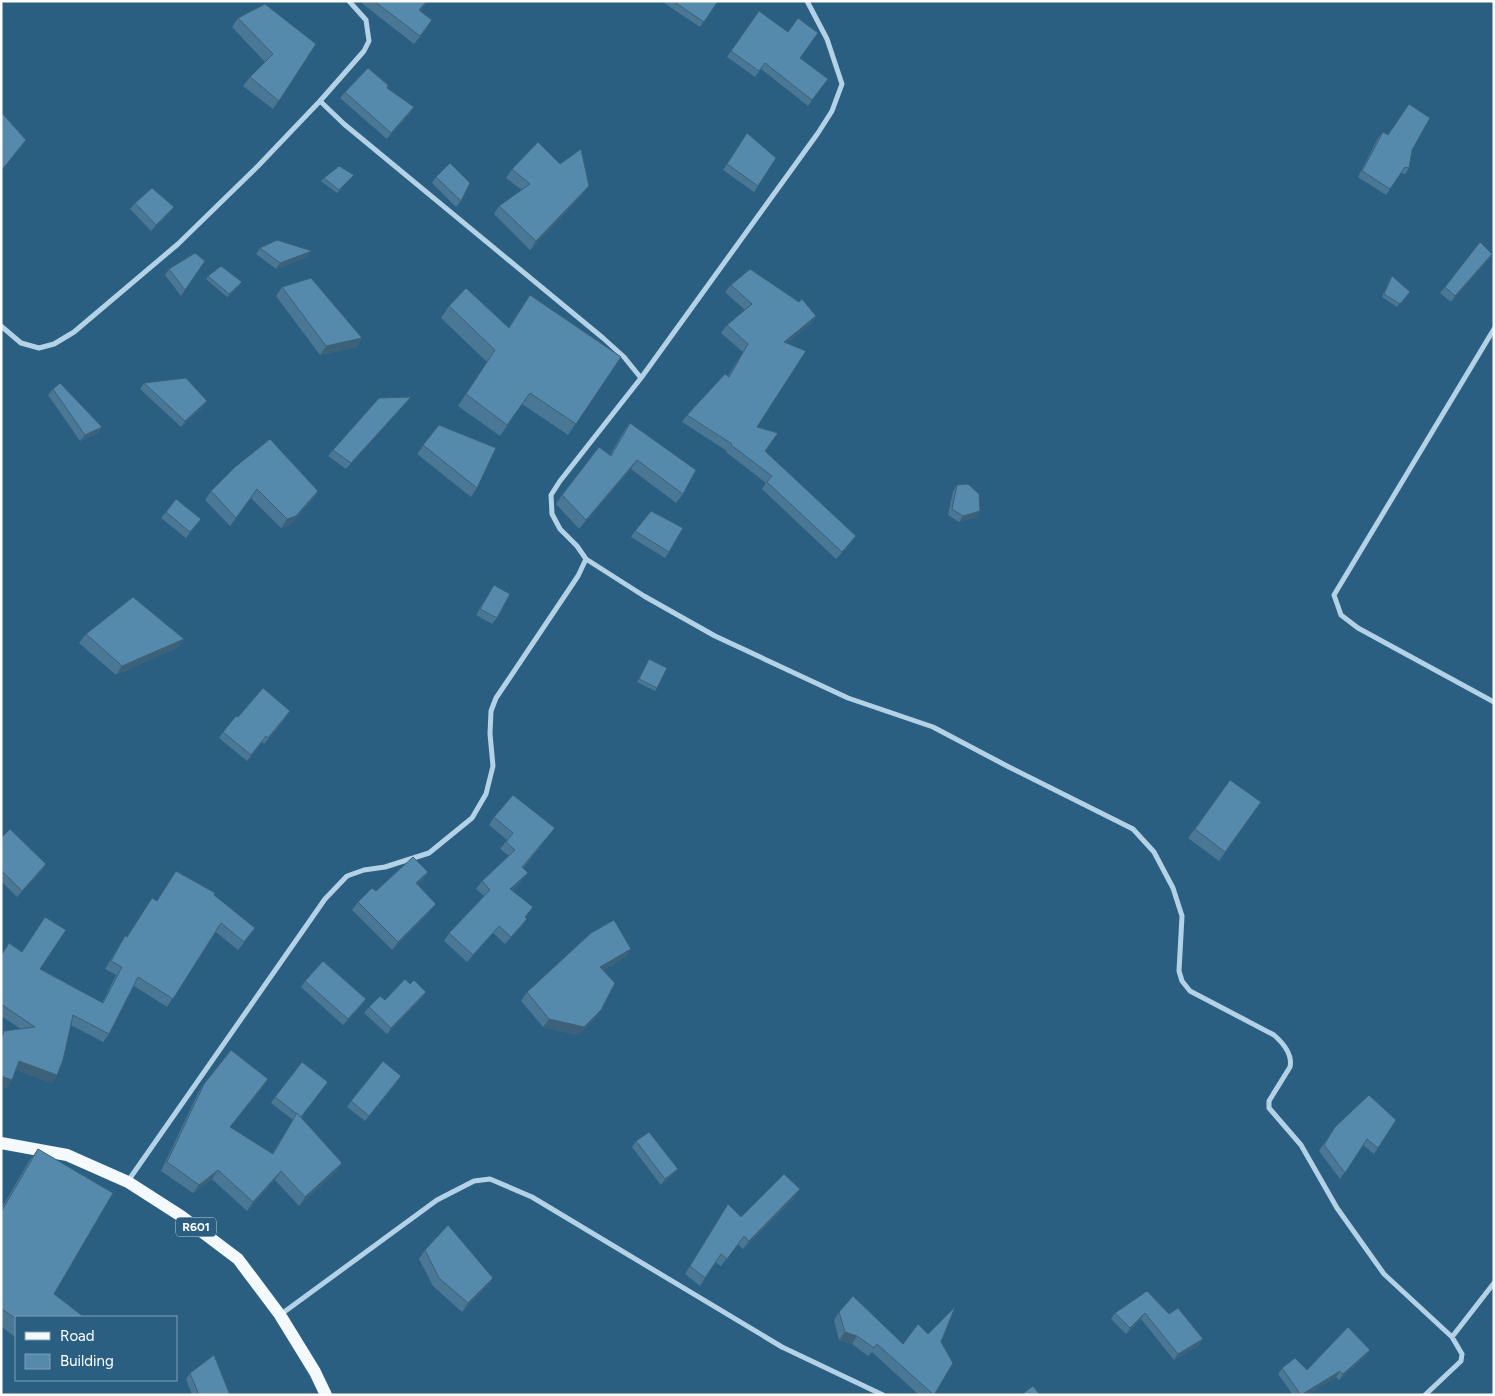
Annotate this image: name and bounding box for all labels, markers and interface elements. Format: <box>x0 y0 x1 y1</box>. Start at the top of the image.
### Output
road number: R601 <box>176 1218 216 1236</box>
legend <box>15 1316 178 1381</box>
text: Road <box>60 1327 95 1345</box>
text: Building <box>60 1352 114 1370</box>

